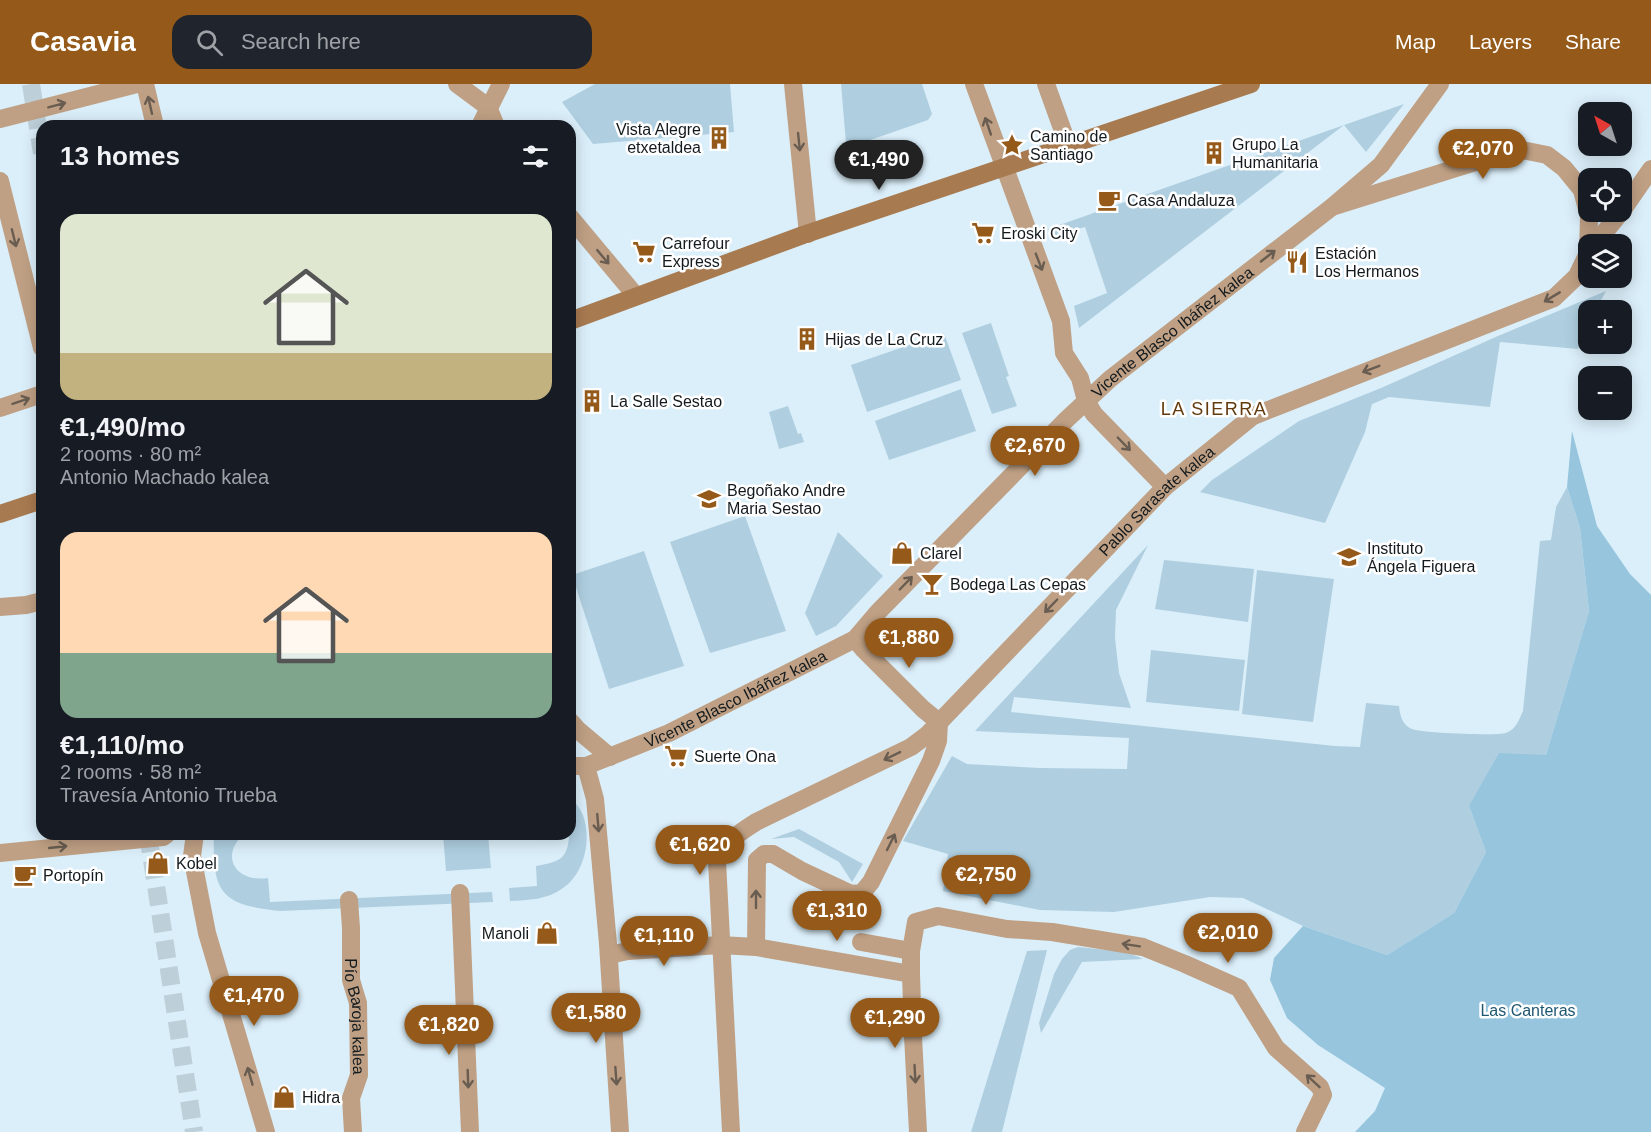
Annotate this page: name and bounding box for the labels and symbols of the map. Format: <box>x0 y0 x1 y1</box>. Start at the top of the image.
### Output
one-way arrow <box>144 96 156 115</box>
one-way arrow <box>47 98 66 110</box>
north arrow <box>1578 102 1632 156</box>
one-way arrow <box>982 117 993 136</box>
place label: Vista Alegre etxetaldea <box>616 121 701 156</box>
building icon: Vista Alegre etxetaldea <box>706 125 732 151</box>
place label: Camino de Santiago <box>1030 128 1107 163</box>
pin: €2,070 <box>1434 129 1532 180</box>
one-way arrow <box>794 132 805 152</box>
place icon: Camino de Santiago <box>999 132 1025 158</box>
place label: Grupo La Humanitaria <box>1232 136 1318 171</box>
pin: €1,490 <box>830 140 928 191</box>
building icon: Grupo La Humanitaria <box>1201 140 1227 166</box>
cafe icon: Casa Andaluza <box>1096 187 1122 213</box>
place label: Casa Andaluza <box>1127 192 1235 209</box>
supermarket icon: Eroski City <box>970 220 996 246</box>
place label: Eroski City <box>1001 225 1077 242</box>
one-way arrow <box>9 228 21 247</box>
place label: Carrefour Express <box>662 235 730 270</box>
supermarket icon: Carrefour Express <box>631 239 657 265</box>
place label: Estación Los Hermanos <box>1315 245 1419 280</box>
one-way arrow <box>596 249 609 265</box>
restaurant icon: Estación Los Hermanos <box>1284 249 1310 275</box>
one-way arrow <box>1260 250 1276 263</box>
one-way arrow <box>1034 252 1045 271</box>
street label: Vicente Blasco Ibáñez kalea <box>1088 263 1257 401</box>
one-way arrow <box>1544 291 1561 303</box>
building icon: Hijas de La Cruz <box>794 326 820 352</box>
place label: Hijas de La Cruz <box>825 331 943 348</box>
one-way arrow <box>1362 365 1381 376</box>
building icon: La Salle Sestao <box>579 388 605 414</box>
place label: La Salle Sestao <box>610 393 722 410</box>
one-way arrow <box>11 395 30 406</box>
district label: LA SIERRA <box>1161 399 1267 419</box>
pin: €2,670 <box>986 426 1084 477</box>
one-way arrow <box>1117 437 1131 452</box>
street label: Pablo Sarasate kalea <box>1096 443 1218 559</box>
place label: Begoñako Andre Maria Sestao <box>727 482 845 517</box>
school or university icon: Begoñako Andre Maria Sestao <box>696 486 722 512</box>
shop icon: Clarel <box>889 540 915 566</box>
place label: Instituto Ángela Figuera <box>1367 540 1476 575</box>
school or university icon: Instituto Ángela Figuera <box>1336 544 1362 570</box>
place label: Clarel <box>920 545 962 562</box>
bar icon: Bodega Las Cepas <box>919 571 945 597</box>
one-way arrow <box>899 576 914 591</box>
place label: Bodega Las Cepas <box>950 576 1086 593</box>
one-way arrow <box>1044 599 1058 614</box>
pin: €1,880 <box>860 618 958 669</box>
street label: Vicente Blasco Ibáñez kalea <box>642 647 829 751</box>
supermarket icon: Suerte Ona <box>663 743 689 769</box>
place label: Suerte Ona <box>694 748 776 765</box>
one-way arrow <box>884 750 902 762</box>
one-way arrow <box>593 812 604 832</box>
pin: €1,620 <box>651 825 749 876</box>
one-way arrow <box>886 834 897 852</box>
one-way arrow <box>48 841 68 852</box>
shop icon: Kobel <box>145 850 171 876</box>
place label: Kobel <box>176 855 217 872</box>
pin: €2,750 <box>937 855 1035 906</box>
cafe icon: Portopín <box>12 862 38 888</box>
place label: Portopín <box>43 867 103 884</box>
one-way arrow <box>750 889 762 909</box>
pin: €1,310 <box>788 891 886 942</box>
pin: €2,010 <box>1179 913 1277 964</box>
pin: €1,110 <box>615 916 713 967</box>
shop icon: Manoli <box>534 920 560 946</box>
place label: Manoli <box>482 925 529 942</box>
one-way arrow <box>1122 940 1141 951</box>
street label: Pío Baroja kalea <box>342 958 367 1075</box>
pin: €1,470 <box>205 976 303 1027</box>
pin: €1,580 <box>547 993 645 1044</box>
pin: €1,290 <box>846 998 944 1049</box>
park label: Las Canteras <box>1480 1002 1576 1019</box>
pin: €1,820 <box>400 1005 498 1056</box>
one-way arrow <box>909 1064 920 1084</box>
one-way arrow <box>611 1065 622 1085</box>
one-way arrow <box>244 1067 255 1086</box>
one-way arrow <box>462 1069 473 1088</box>
one-way arrow <box>1305 1074 1320 1088</box>
shop icon: Hidra <box>271 1084 297 1110</box>
place label: Hidra <box>302 1089 340 1106</box>

